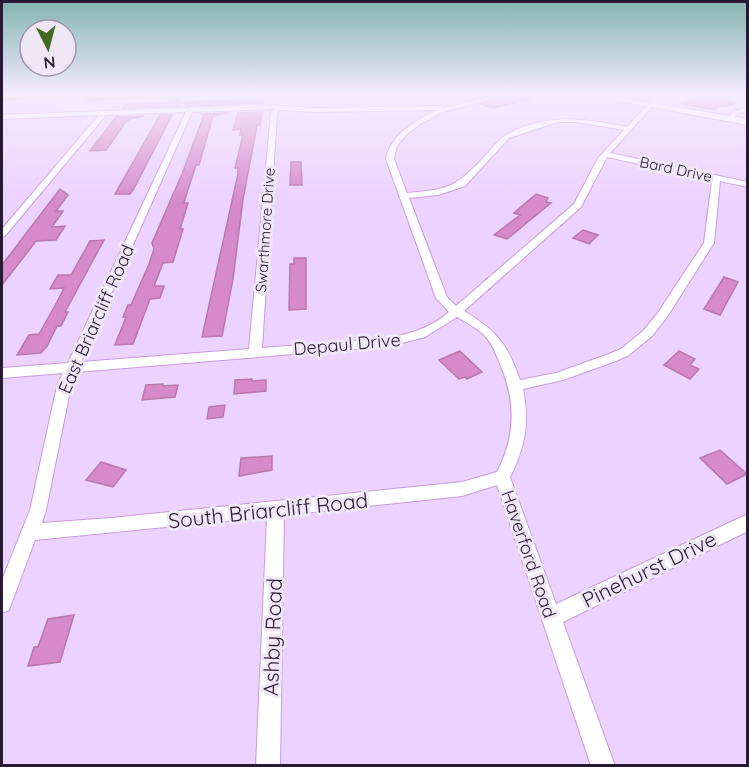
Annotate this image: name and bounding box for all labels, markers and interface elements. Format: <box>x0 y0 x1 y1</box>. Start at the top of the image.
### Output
north arrow <box>18 18 78 78</box>
text: N <box>43 52 56 73</box>
street label: Bard Drive <box>638 152 714 186</box>
street label: Swarthmore Drive <box>251 167 279 293</box>
street label: East Briarcliff Road <box>53 241 139 397</box>
street label: Depaul Drive <box>292 328 402 360</box>
street label: South Briarcliff Road <box>167 487 369 533</box>
street label: Haverford Road <box>496 487 562 621</box>
street label: Pinehurst Drive <box>578 525 720 613</box>
street label: Ashby Road <box>257 578 287 696</box>

